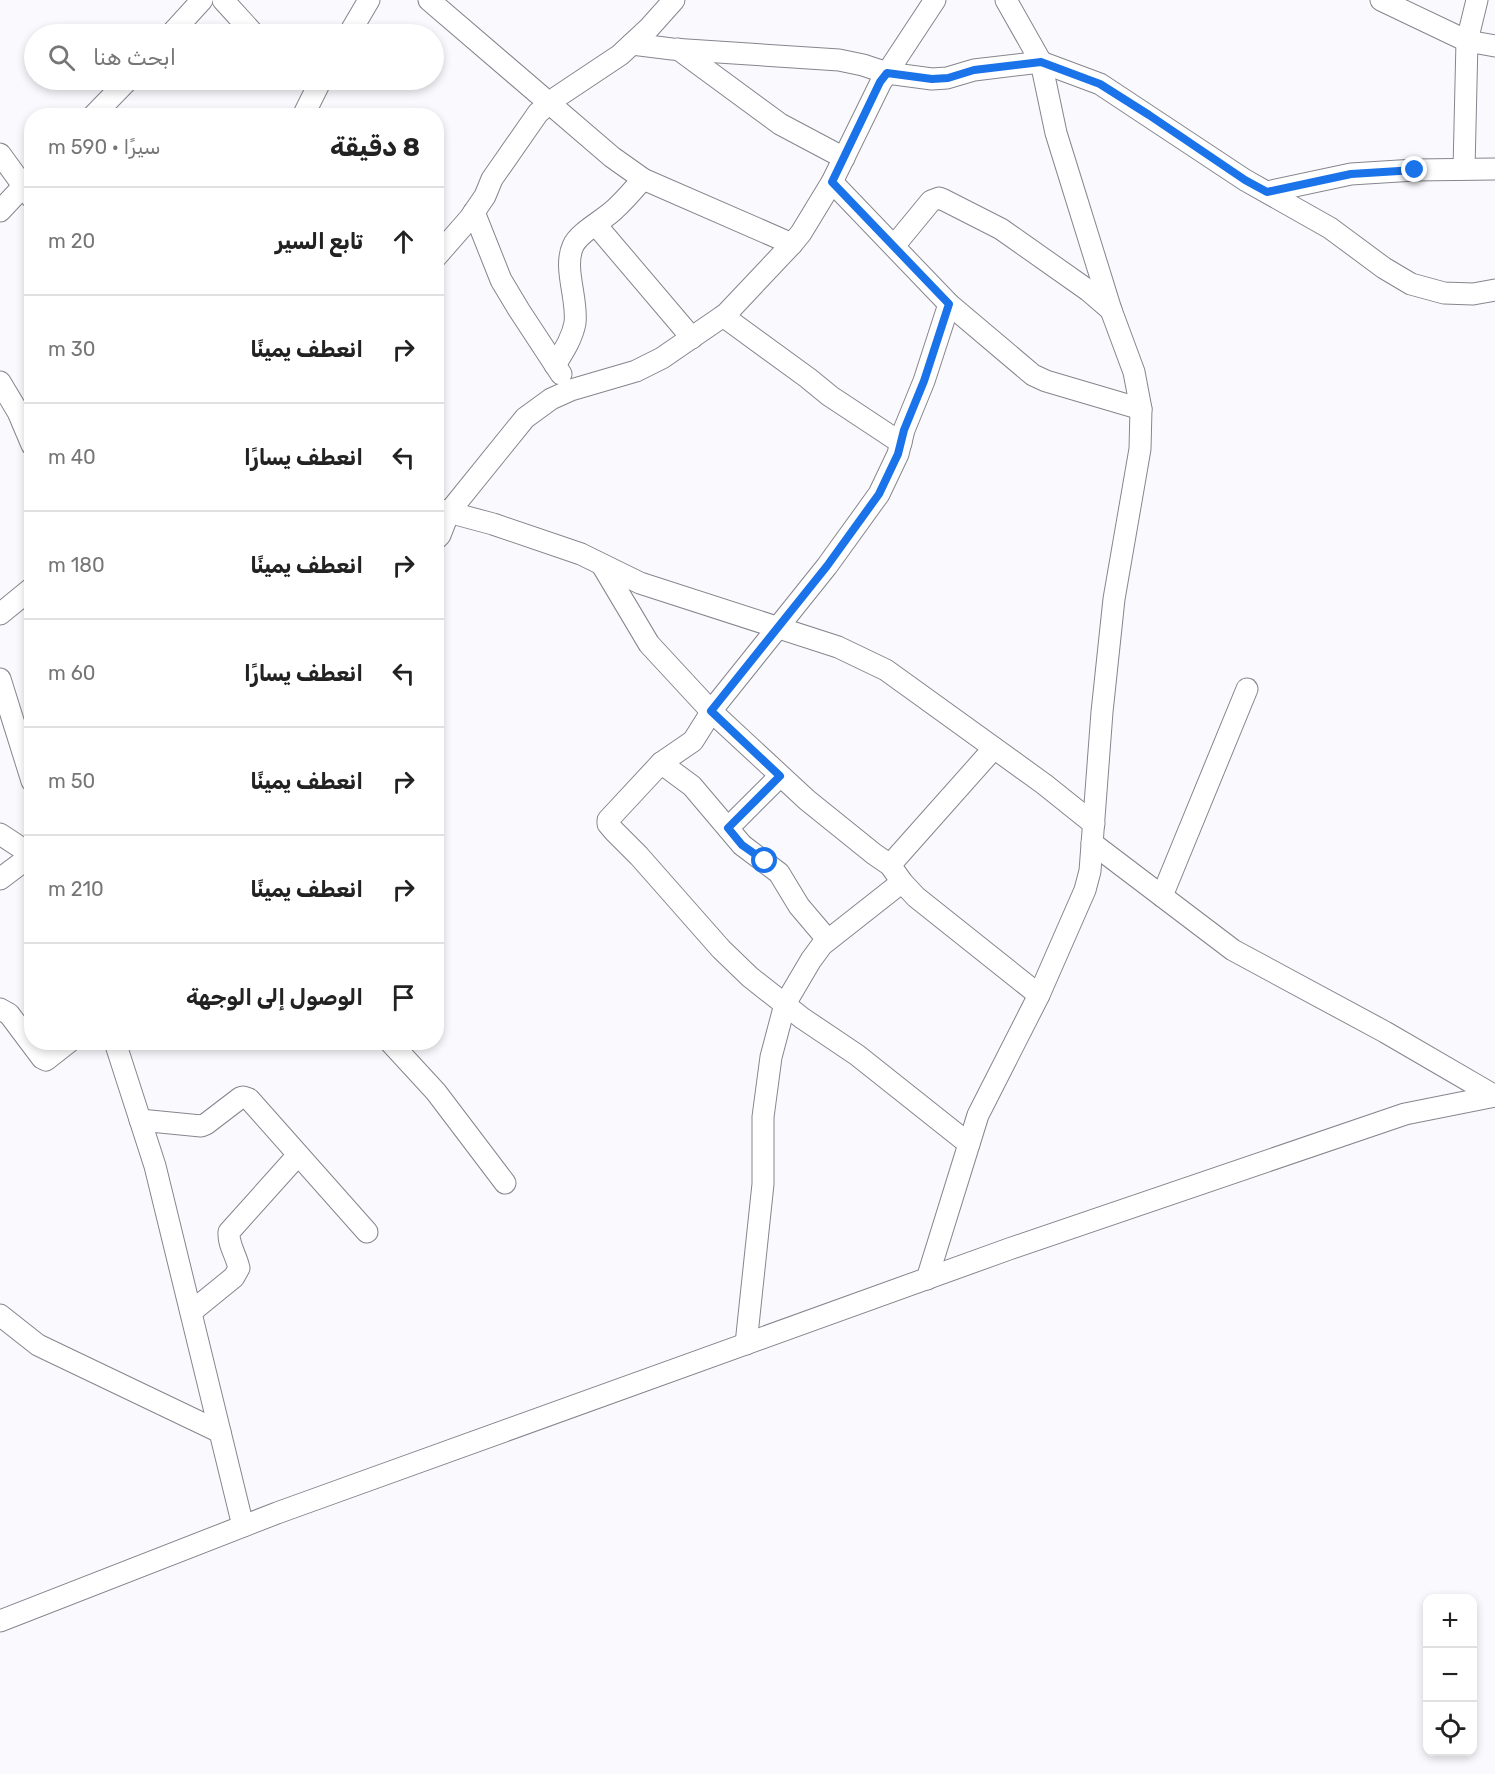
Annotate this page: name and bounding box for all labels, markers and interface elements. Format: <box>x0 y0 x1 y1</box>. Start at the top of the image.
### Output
search box <box>24 24 444 90</box>
icon: search <box>45 41 78 74</box>
text: ابحث هنا <box>93 44 176 71</box>
text: 8 دقيقة <box>330 132 420 163</box>
text: سيرًا · 590 m <box>48 135 161 159</box>
route end <box>1401 156 1427 182</box>
icon: ahead <box>387 225 420 258</box>
text: تابع السير <box>275 228 363 255</box>
text: 20 m <box>48 229 95 253</box>
icon: right <box>387 333 420 366</box>
text: انعطف يمينًا <box>250 336 363 363</box>
text: 30 m <box>48 337 95 361</box>
icon: left <box>387 441 420 474</box>
text: انعطف يسارًا <box>244 444 363 471</box>
text: 40 m <box>48 445 96 469</box>
icon: right <box>387 549 420 582</box>
text: انعطف يمينًا <box>250 552 363 579</box>
text: 180 m <box>48 553 105 577</box>
icon: left <box>387 657 420 690</box>
text: انعطف يسارًا <box>244 660 363 687</box>
text: 60 m <box>48 661 95 685</box>
icon: right <box>387 765 420 798</box>
text: انعطف يمينًا <box>250 768 363 795</box>
text: 50 m <box>48 769 95 793</box>
route start <box>751 847 777 873</box>
icon: right <box>387 873 420 906</box>
text: انعطف يمينًا <box>250 876 363 903</box>
text: 210 m <box>48 877 104 901</box>
icon: arrive <box>387 981 420 1014</box>
text: الوصول إلى الوجهة <box>186 984 363 1011</box>
map controls <box>1423 1594 1477 1756</box>
button: + <box>1423 1594 1477 1648</box>
button: − <box>1423 1648 1477 1702</box>
button: locate <box>1423 1702 1477 1756</box>

